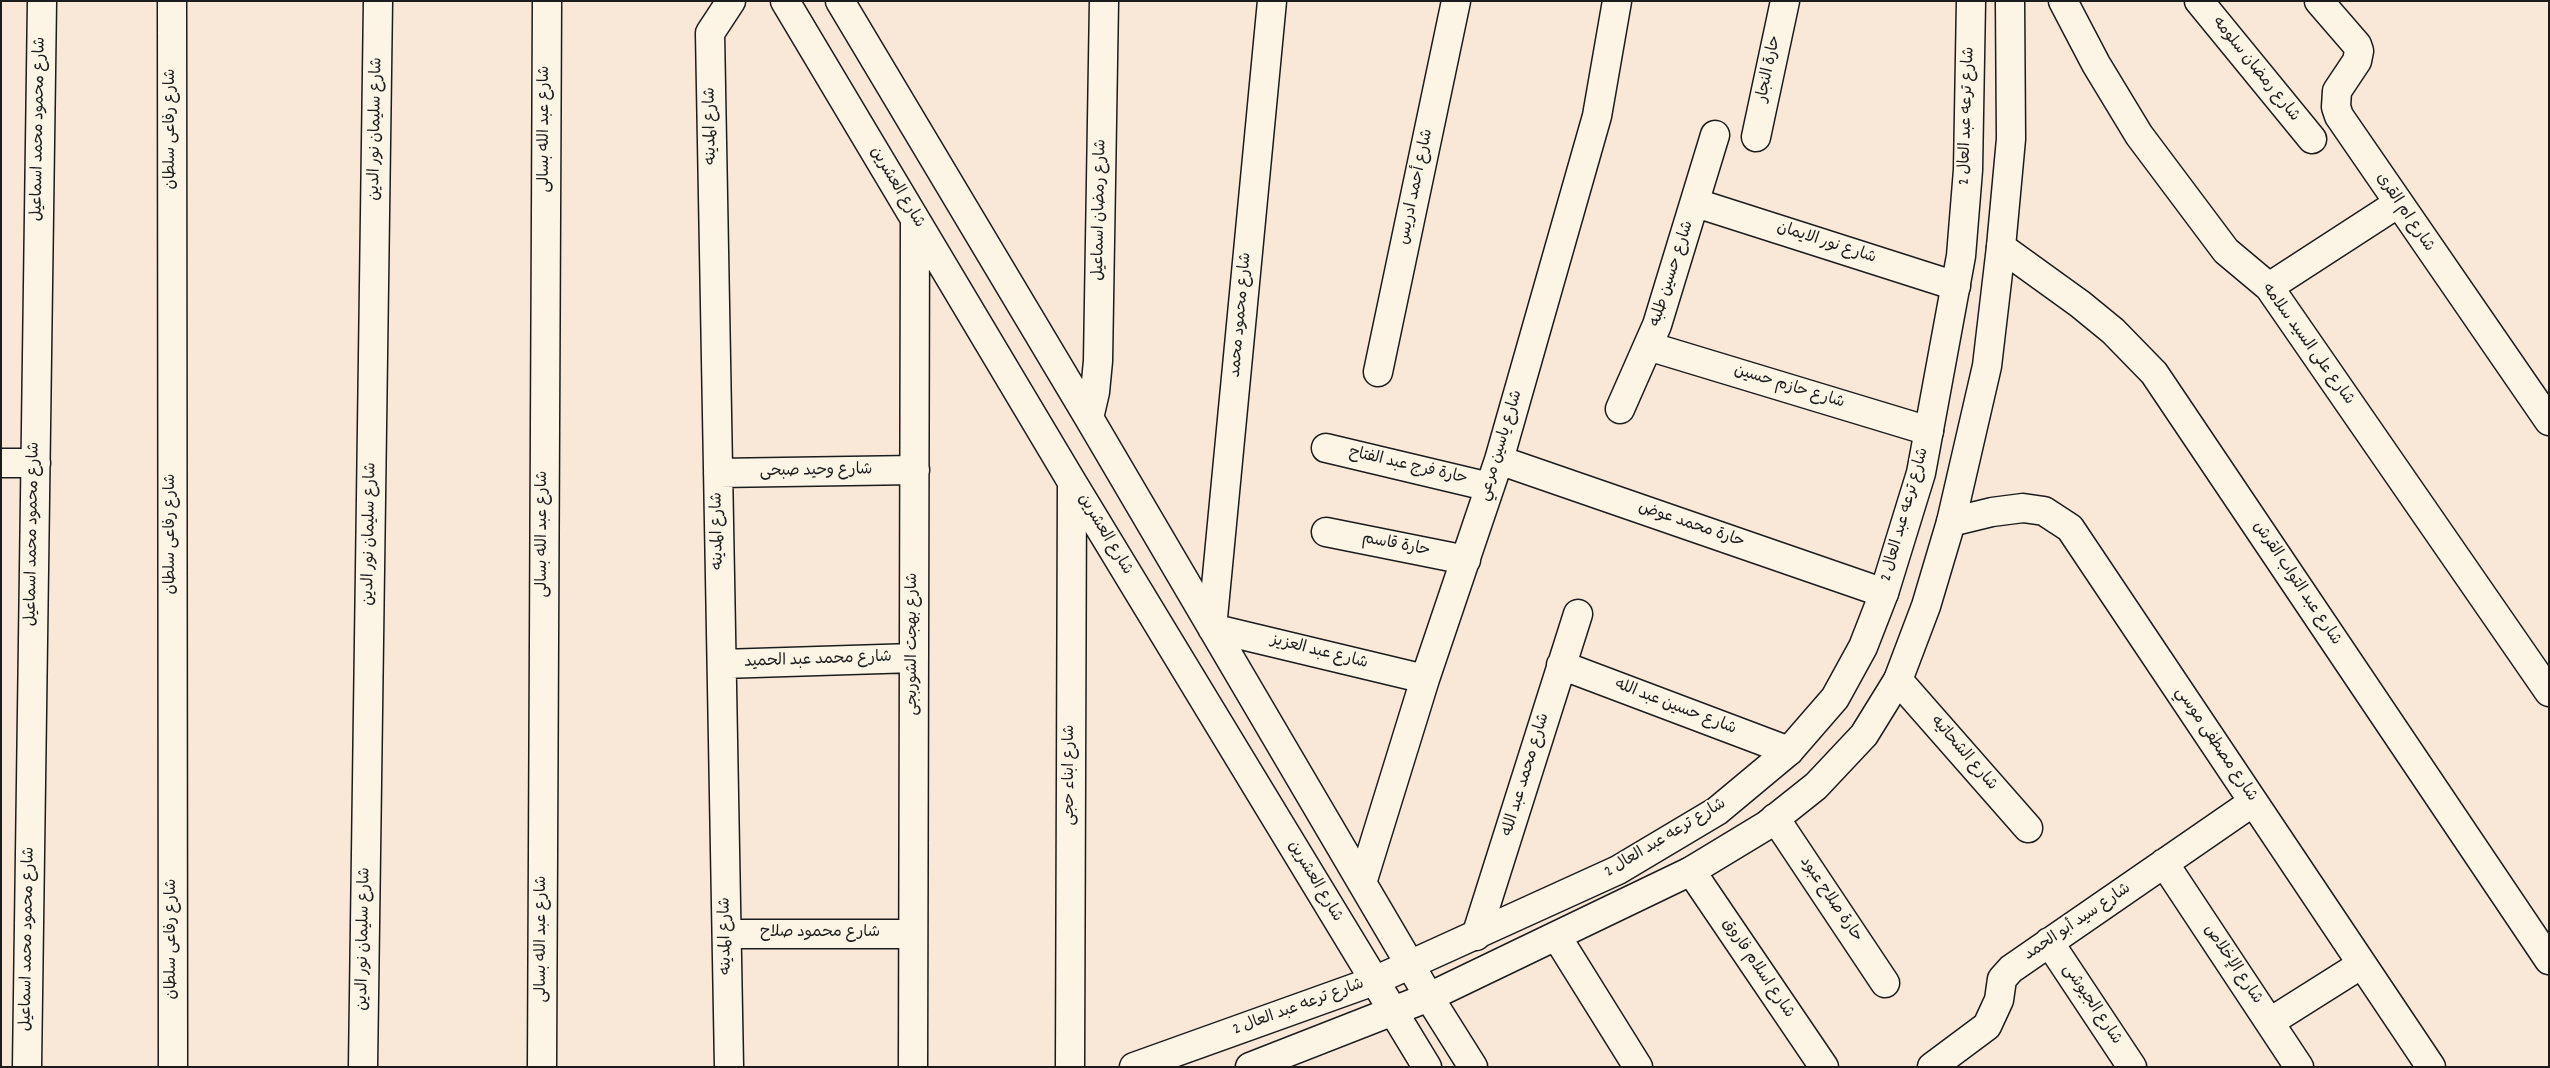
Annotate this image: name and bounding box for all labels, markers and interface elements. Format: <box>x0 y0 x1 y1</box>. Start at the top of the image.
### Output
street label: شارع رمضان سلومه <box>2207 14 2303 126</box>
street label: حارة النجار <box>1754 34 1786 104</box>
street label: شارع محمود محمد اسماعيل <box>29 37 51 221</box>
street label: شارع ترعه عبد العال 2 <box>1956 47 1980 185</box>
street label: شارع سليمان نور الدين <box>366 57 388 201</box>
street label: شارع عبد الله بسالى <box>536 66 556 192</box>
street label: شارع رفاعى سلطان <box>162 69 182 189</box>
street label: شارع المدينه <box>702 87 722 165</box>
street label: شارع أحمد ادريس <box>1395 128 1439 246</box>
street label: شارع رمضان اسماعيل <box>1090 139 1112 281</box>
street label: شارع العشرين <box>864 144 928 232</box>
street label: شارع ام القرى <box>2371 170 2437 256</box>
street label: شارع حسين طلبه <box>1647 219 1699 329</box>
street label: شارع نور الايمان <box>1774 219 1878 269</box>
street label: شارع محمود محمد <box>1227 252 1257 378</box>
street label: شارع على السيد سلامه <box>2257 281 2357 409</box>
street label: شارع حازم حسين <box>1731 362 1847 414</box>
street label: شارع ياسين مرعي <box>1476 388 1528 504</box>
street label: شارع محمود محمد اسماعيل <box>23 442 45 626</box>
street label: حارة فرج عبد الفتاح <box>1347 444 1469 490</box>
street label: شارع ترعه عبد العال 2 <box>1878 446 1934 584</box>
street label: شارع وحيد صبحى <box>760 461 872 483</box>
street label: شارع سليمان نور الدين <box>360 462 382 606</box>
street label: شارع عبد الله بسالى <box>534 471 554 597</box>
street label: شارع رفاعى سلطان <box>162 474 182 594</box>
street label: شارع العشرين <box>1072 491 1136 579</box>
street label: شارع المدينه <box>709 492 729 570</box>
street label: حارة محمد عوض <box>1635 499 1747 553</box>
street label: شارع عبد التواب القرش <box>2247 518 2345 650</box>
street label: حارة قاسم <box>1360 530 1432 562</box>
street label: شارع بهجت الشوربجى <box>904 573 924 715</box>
street label: شارع عبد العزيز <box>1268 632 1370 674</box>
street label: شارع محمد عبد الحميد <box>744 649 892 673</box>
street label: شارع حسين عبد الله <box>1612 676 1738 740</box>
street label: شارع مصطفى موسي <box>2170 684 2260 806</box>
street label: شارع محمد عبد الله <box>1499 711 1555 839</box>
street label: شارع الشحاتيه <box>1925 713 2001 795</box>
street label: شارع ابناء حجى <box>1061 725 1081 825</box>
street label: شارع ترعه عبد العال 2 <box>1602 795 1730 883</box>
street label: شارع العشرين <box>1282 838 1346 926</box>
street label: شارع محمود محمد اسماعيل <box>18 847 40 1031</box>
street label: حارة صلاح عبود <box>1794 854 1866 946</box>
street label: شارع سليمان نور الدين <box>354 867 376 1011</box>
street label: شارع عبد الله بسالى <box>533 876 553 1002</box>
street label: شارع رفاعى سلطان <box>163 879 183 999</box>
street label: شارع سيد أبو الحمد <box>2021 880 2135 966</box>
street label: شارع المدينه <box>717 897 737 975</box>
street label: شارع اسلام فاروق <box>1717 916 1797 1022</box>
street label: شارع الإخلاص <box>2198 922 2266 1008</box>
street label: شارع محمود صلاح <box>760 924 880 944</box>
street label: شارع الجيوشى <box>2057 961 2125 1049</box>
street label: شارع ترعه عبد العال 2 <box>1231 975 1367 1041</box>

